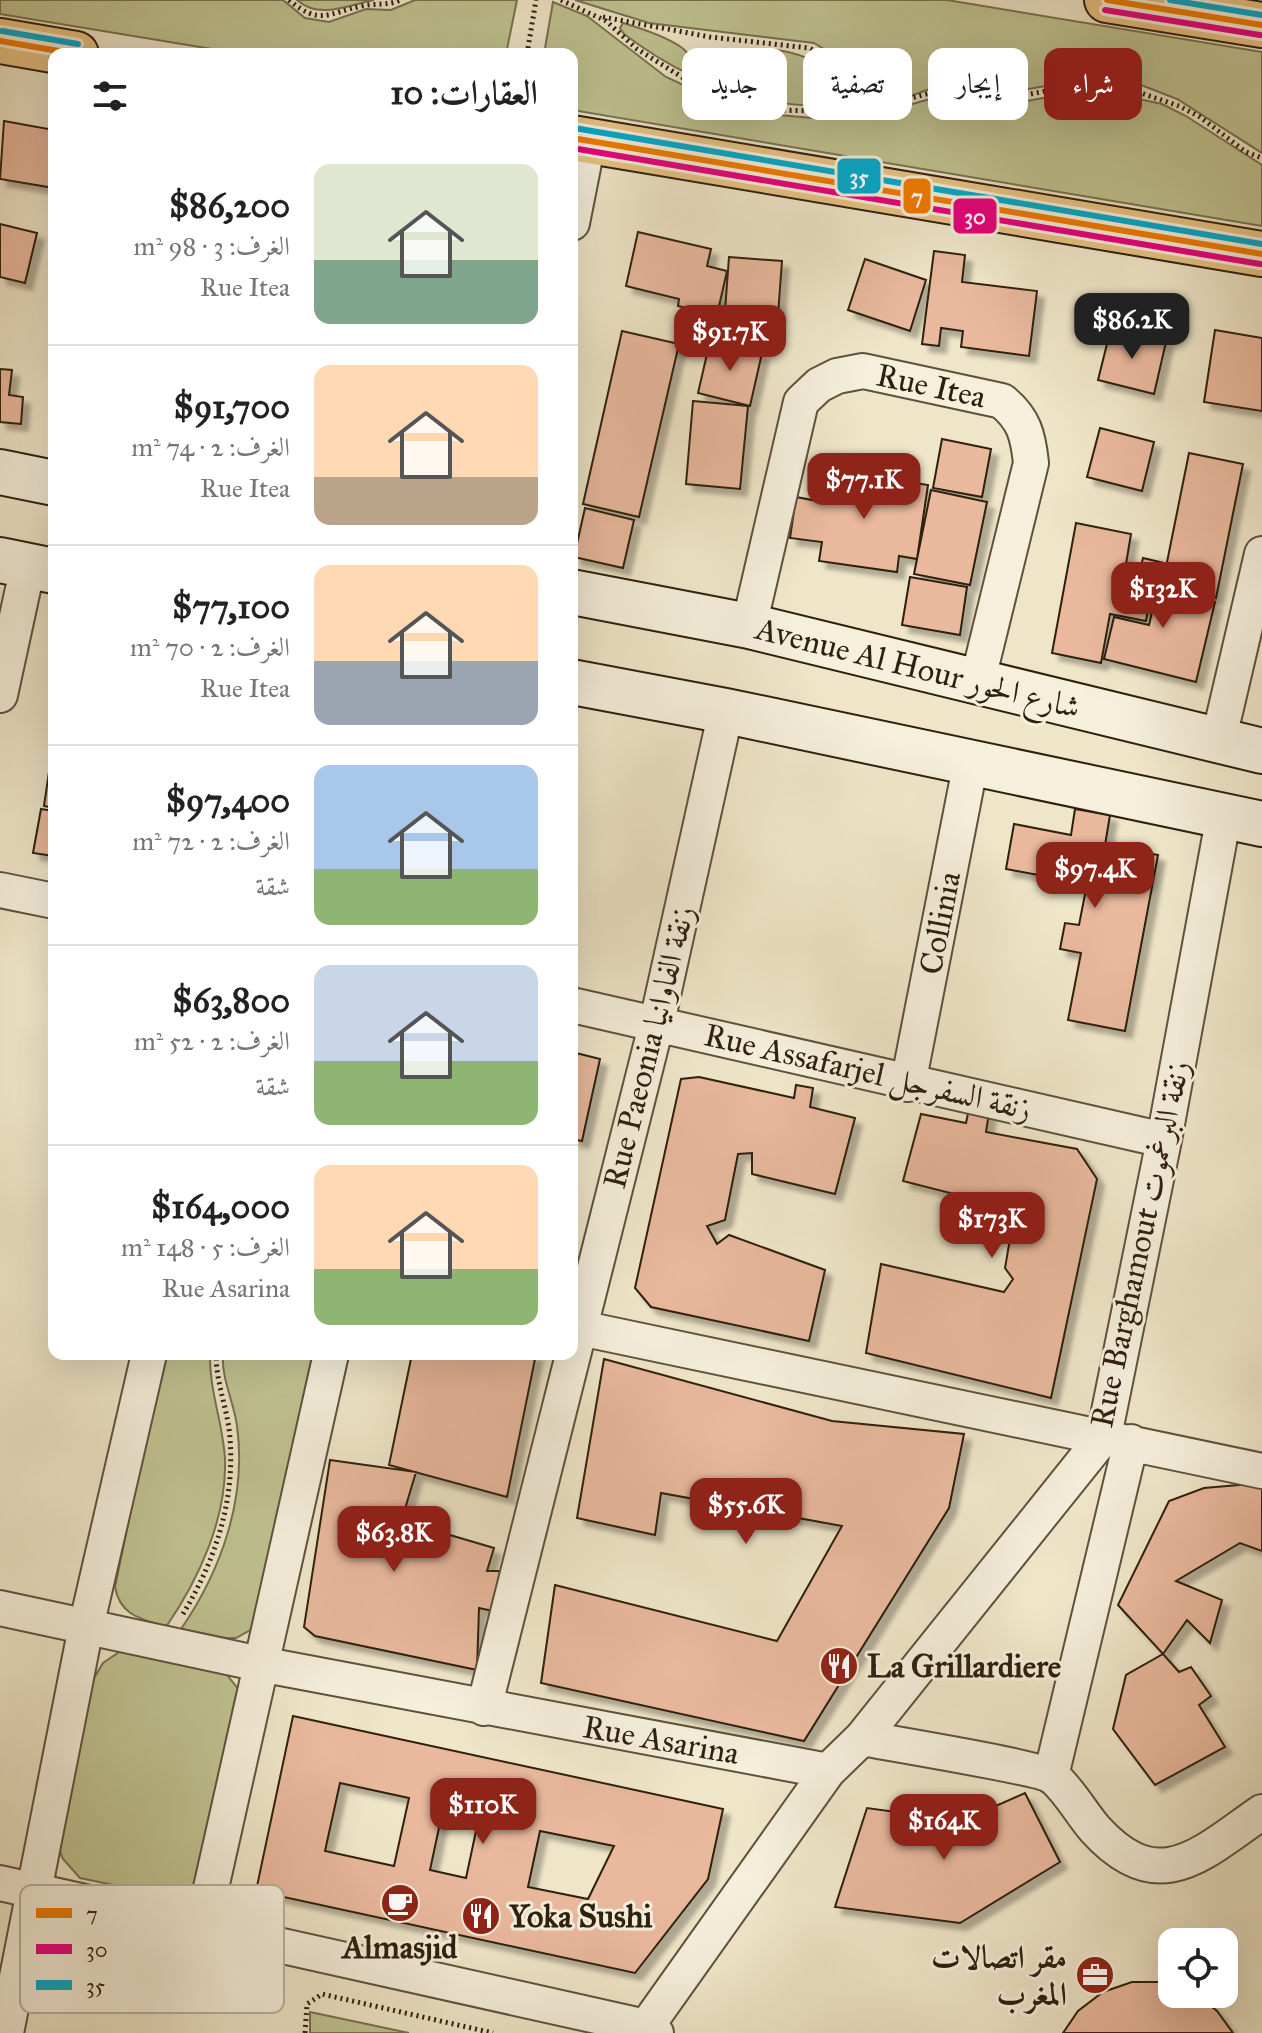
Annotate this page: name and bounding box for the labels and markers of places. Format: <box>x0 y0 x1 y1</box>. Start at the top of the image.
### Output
pin: $86.2K <box>1067 293 1197 361</box>
pin: $91.7K <box>665 305 795 373</box>
pin: $77.1K <box>799 453 929 521</box>
pin: $132K <box>1107 562 1219 630</box>
pin: $97.4K <box>1030 842 1160 910</box>
pin: $173K <box>936 1192 1048 1260</box>
pin: $55.6K <box>681 1478 811 1546</box>
pin: $63.8K <box>329 1506 459 1574</box>
restaurant icon: La Grillardiere <box>818 1645 860 1687</box>
place label: La Grillardiere <box>867 1647 1061 1686</box>
pin: $110K <box>427 1778 539 1846</box>
pin: $164K <box>888 1794 1000 1862</box>
cafe icon: Almasjid <box>379 1882 421 1924</box>
restaurant icon: Yoka Sushi <box>460 1895 502 1937</box>
place label: Yoka Sushi <box>509 1897 652 1936</box>
place label: Almasjid <box>341 1928 458 1967</box>
place label: مقر اتصالات المغرب <box>931 1938 1067 2015</box>
office icon: مقر اتصالات المغرب <box>1074 1954 1116 1996</box>

